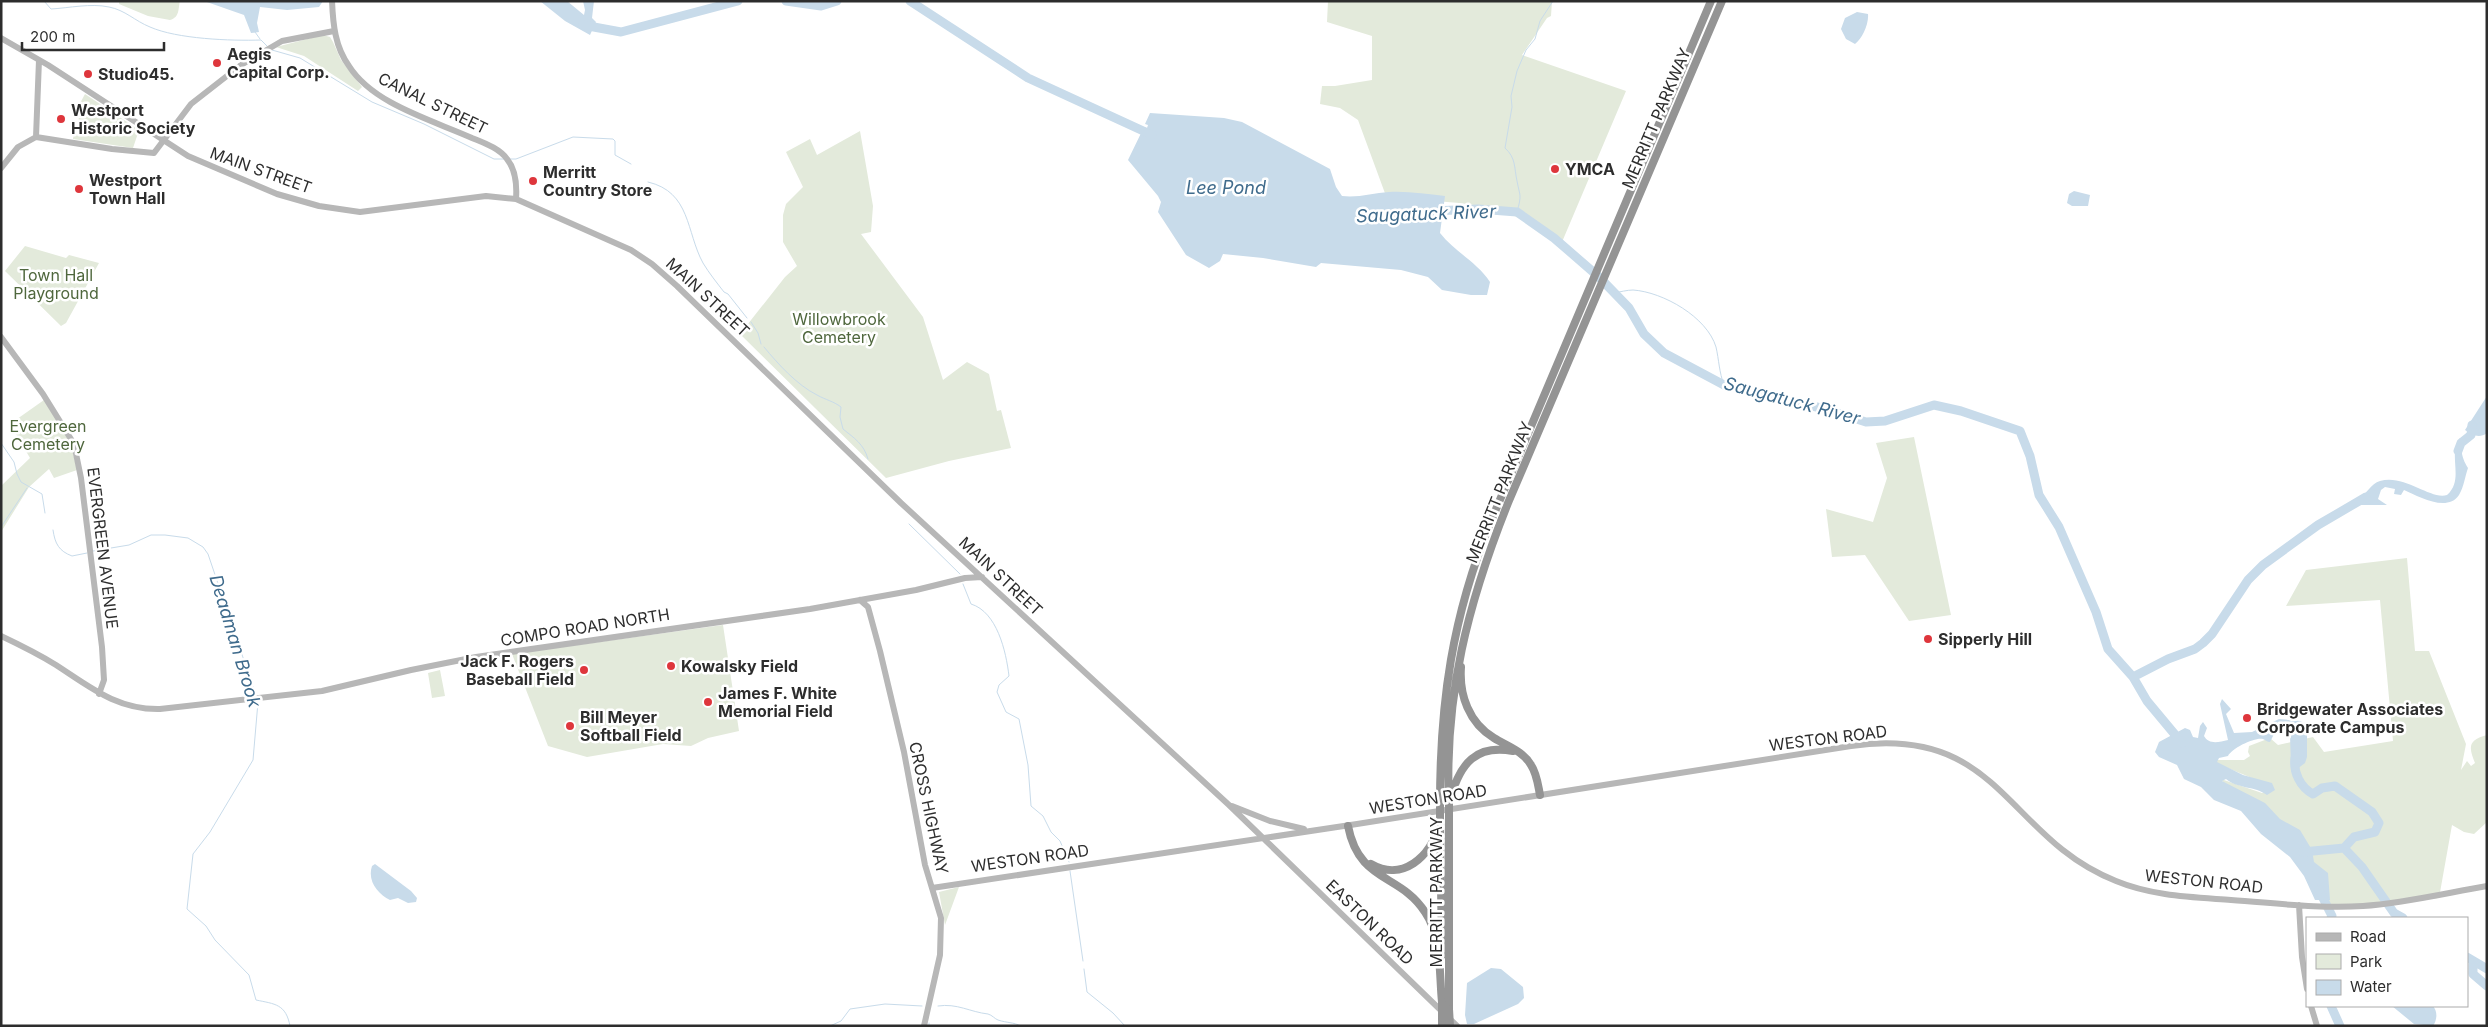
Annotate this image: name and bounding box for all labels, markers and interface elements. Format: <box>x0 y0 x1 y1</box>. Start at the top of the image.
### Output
scale bar <box>22 20 165 52</box>
text: 200 m <box>30 27 75 46</box>
place label: Aegis Capital Corp. <box>227 44 330 82</box>
street label: MERRITT PARKWAY <box>1617 45 1695 191</box>
marker: Aegis Capital Corp. <box>211 57 223 69</box>
place label: Studio45. <box>98 64 175 84</box>
marker: Studio45. <box>82 68 94 80</box>
street label: CANAL STREET <box>375 68 491 138</box>
place label: Westport Historic Society <box>71 100 196 138</box>
marker: Westport Historic Society <box>55 113 67 125</box>
street label: MAIN STREET <box>207 142 315 198</box>
place label: YMCA <box>1565 159 1615 179</box>
place label: Merritt Country Store <box>543 162 652 200</box>
marker: YMCA <box>1549 163 1561 175</box>
place label: Westport Town Hall <box>89 170 165 208</box>
marker: Merritt Country Store <box>527 175 539 187</box>
water label: Lee Pond <box>1186 177 1266 198</box>
marker: Westport Town Hall <box>73 183 85 195</box>
water label: Saugatuck River <box>1356 201 1498 226</box>
street label: MAIN STREET <box>662 253 754 341</box>
park label: Town Hall Playground <box>13 265 99 303</box>
park label: Willowbrook Cemetery <box>792 309 886 347</box>
water label: Saugatuck River <box>1722 372 1864 429</box>
park label: Evergreen Cemetery <box>9 416 87 454</box>
street label: MERRITT PARKWAY <box>1461 418 1537 566</box>
street label: EVERGREEN AVENUE <box>83 466 123 630</box>
street label: MAIN STREET <box>955 532 1047 620</box>
water label: Deadman Brook <box>205 572 266 711</box>
street label: COMPO ROAD NORTH <box>499 604 671 650</box>
place label: Sipperly Hill <box>1938 629 2032 649</box>
marker: Sipperly Hill <box>1922 633 1934 645</box>
place label: Jack F. Rogers Baseball Field <box>460 651 574 689</box>
place label: Kowalsky Field <box>681 656 798 676</box>
marker: Kowalsky Field <box>665 660 677 672</box>
marker: Jack F. Rogers Baseball Field <box>578 664 590 676</box>
place label: James F. White Memorial Field <box>718 683 837 721</box>
marker: James F. White Memorial Field <box>702 696 714 708</box>
place label: Bridgewater Associates Corporate Campus <box>2257 699 2443 737</box>
place label: Bill Meyer Softball Field <box>580 707 682 745</box>
marker: Bridgewater Associates Corporate Campus <box>2241 712 2253 724</box>
marker: Bill Meyer Softball Field <box>564 720 576 732</box>
street label: WESTON ROAD <box>1768 721 1888 755</box>
street label: CROSS HIGHWAY <box>905 740 953 876</box>
street label: WESTON ROAD <box>1368 780 1488 818</box>
street label: MERRITT PARKWAY <box>1426 816 1446 967</box>
street label: WESTON ROAD <box>970 840 1090 876</box>
street label: WESTON ROAD <box>2144 865 2264 897</box>
street label: EASTON ROAD <box>1322 875 1418 969</box>
legend <box>2306 917 2468 1007</box>
text: Road <box>2350 927 2386 946</box>
text: Park <box>2350 952 2383 971</box>
text: Water <box>2350 977 2392 996</box>

